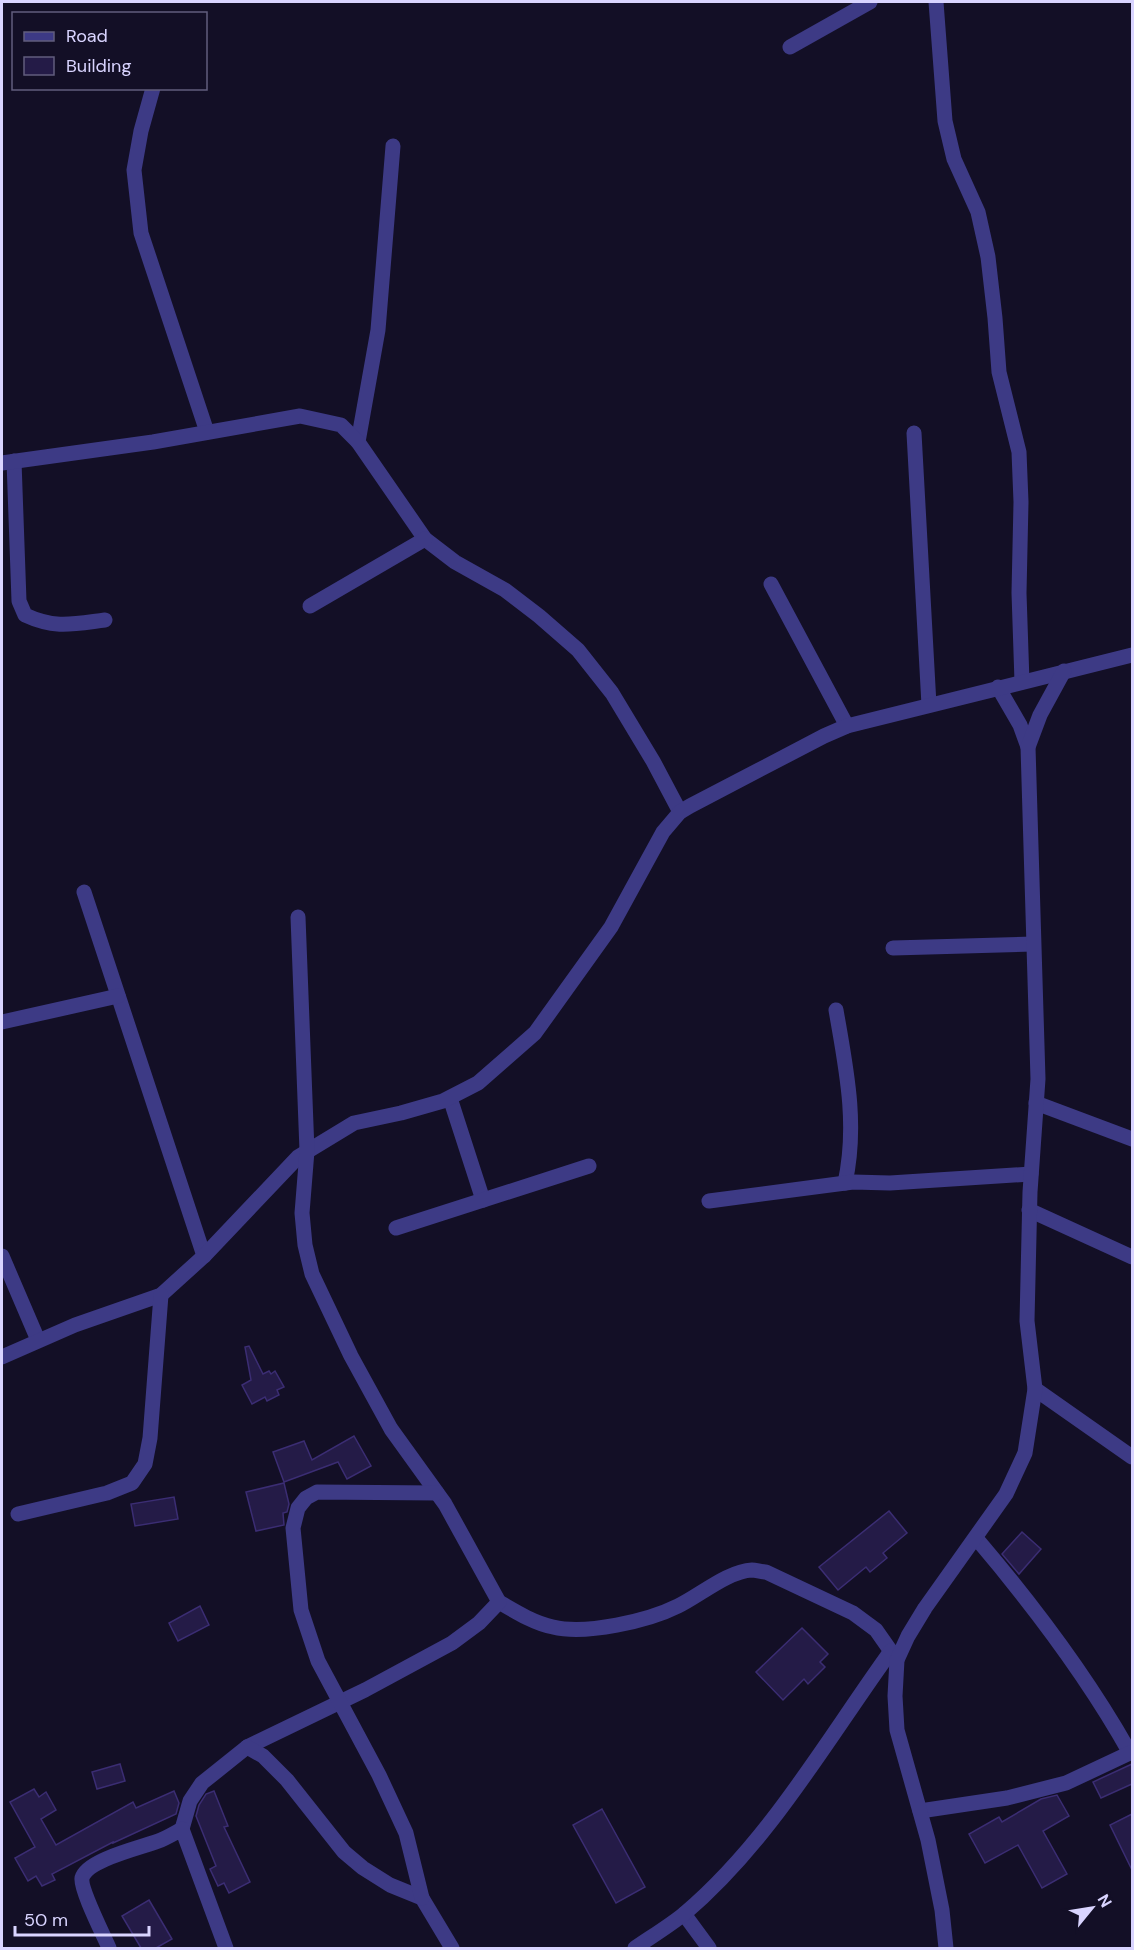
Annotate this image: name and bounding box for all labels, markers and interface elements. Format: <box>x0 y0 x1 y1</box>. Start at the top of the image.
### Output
legend <box>12 12 207 90</box>
text: Road <box>66 24 108 48</box>
text: Building <box>66 54 131 78</box>
north arrow <box>1062 1878 1122 1938</box>
text: N <box>1093 1890 1117 1911</box>
scale bar <box>15 1899 148 1937</box>
text: 50 m <box>24 1908 68 1932</box>

